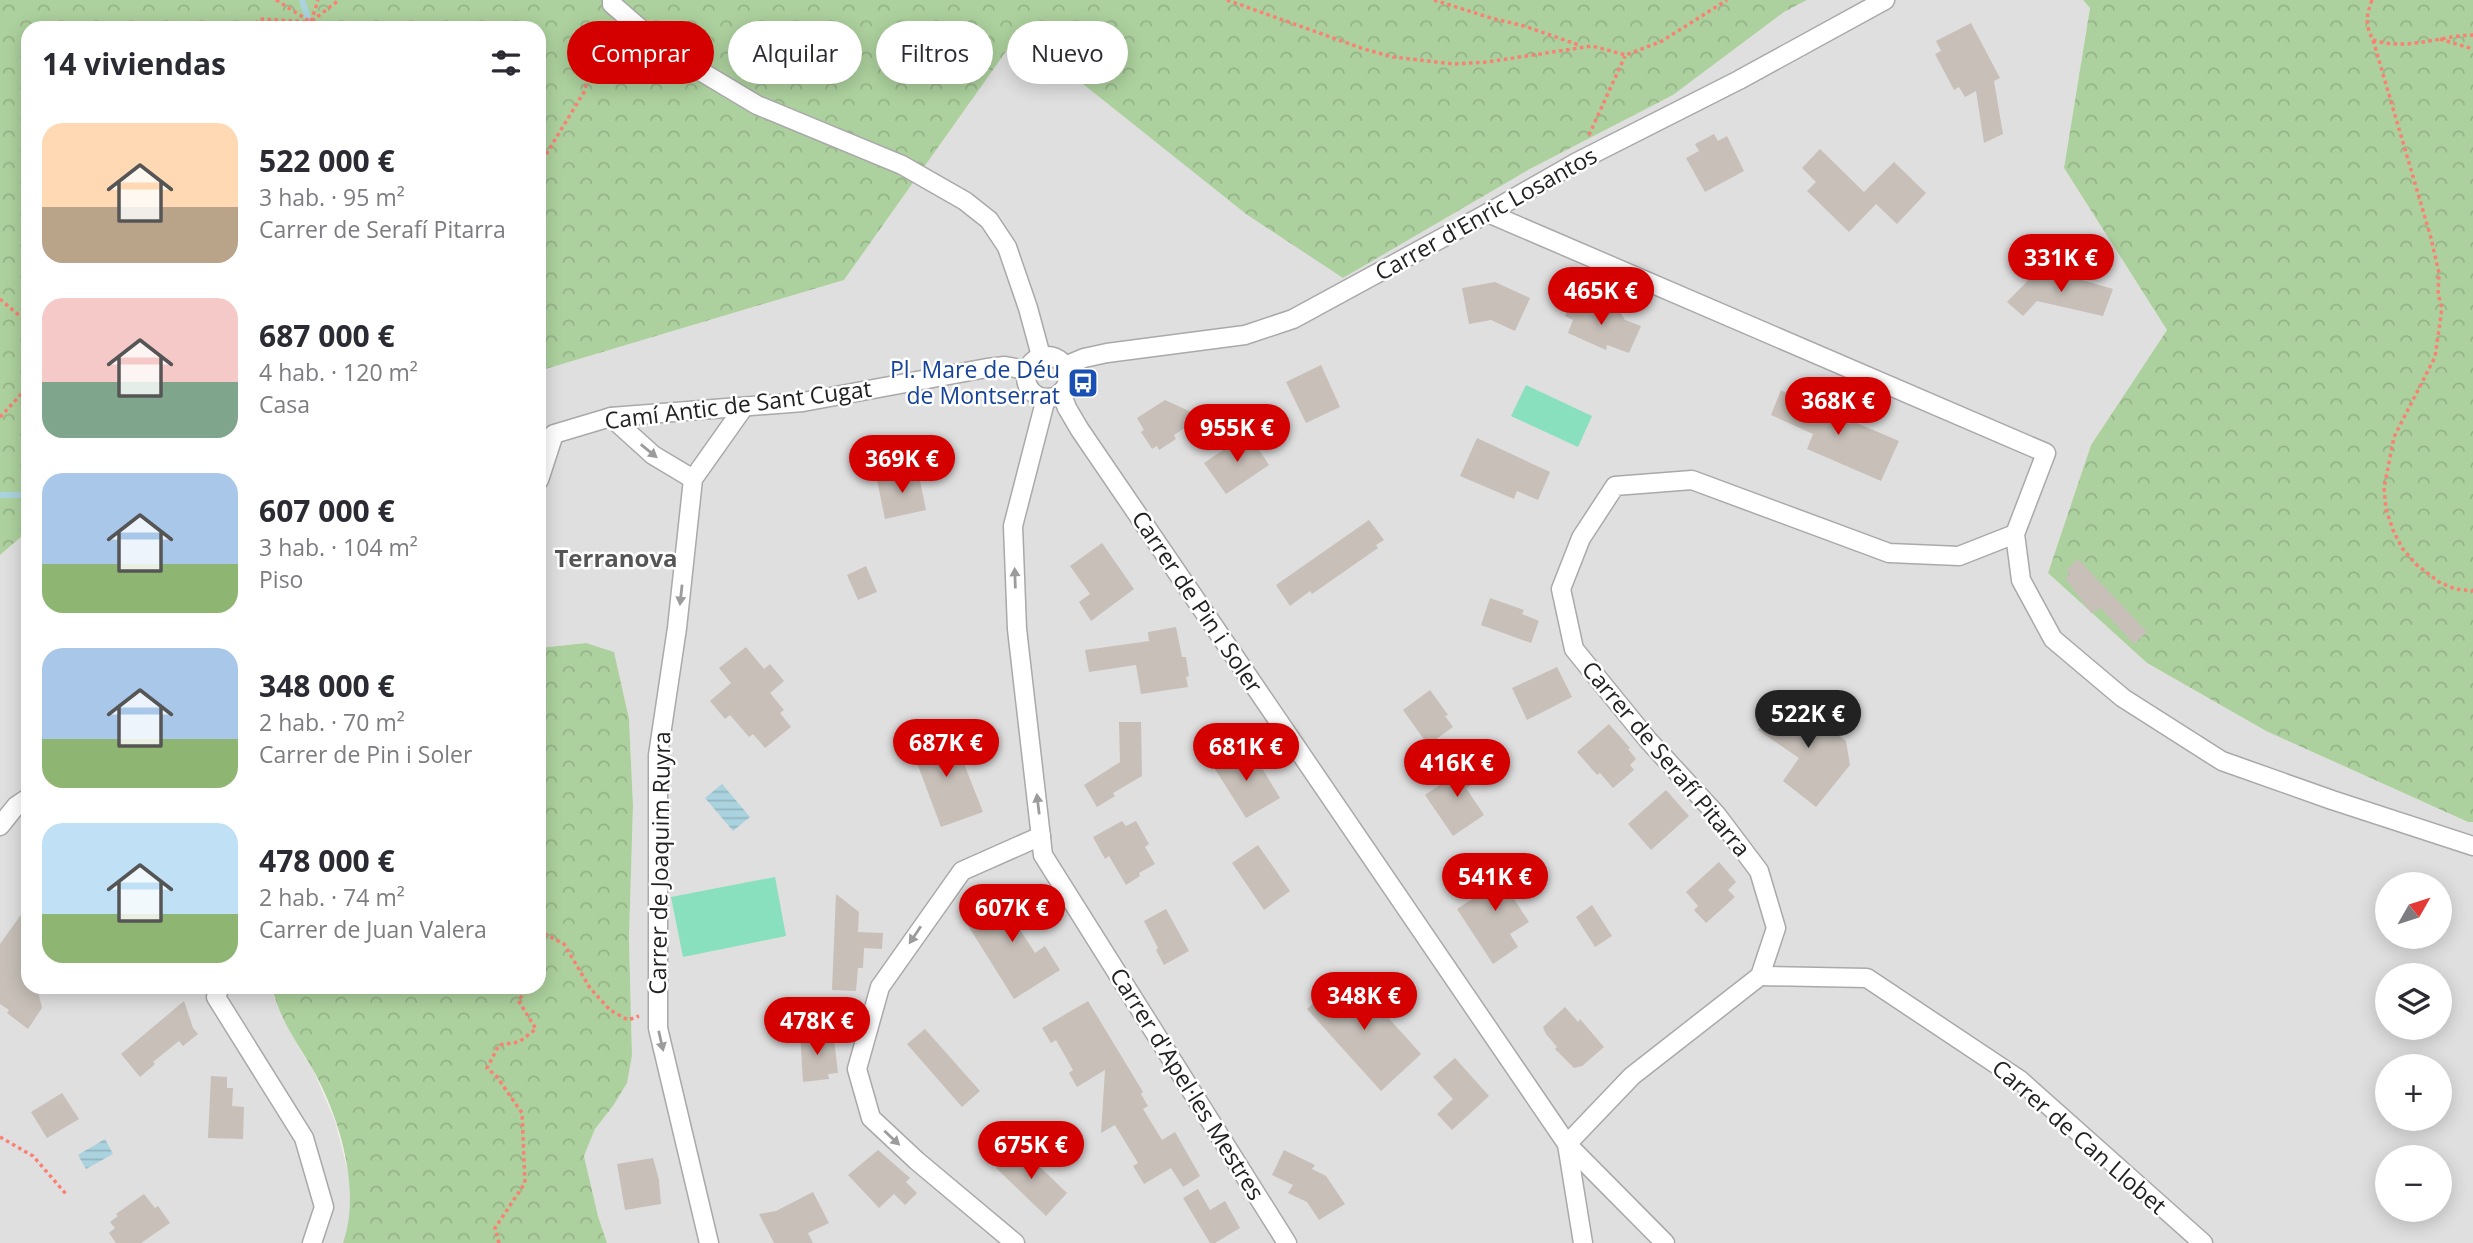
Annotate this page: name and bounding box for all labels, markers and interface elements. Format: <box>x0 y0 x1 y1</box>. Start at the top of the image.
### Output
chip: Comprar <box>567 21 714 84</box>
chip: Alquilar <box>728 21 862 84</box>
chip: Filtros <box>876 21 993 84</box>
chip: Nuevo <box>1007 21 1128 84</box>
text: 14 viviendas <box>42 43 226 84</box>
icon: filters <box>487 44 525 82</box>
street label: Carrer d'Enric Losantos <box>1369 139 1602 288</box>
text: 522 000 € <box>259 140 395 181</box>
icon: home <box>98 151 182 235</box>
text: 3 hab. · 95 m² <box>259 181 405 213</box>
text: Carrer de Serafí Pitarra <box>259 213 506 245</box>
pin: 331K € <box>2004 234 2118 294</box>
text: 331K € <box>2024 241 2098 273</box>
pin: 465K € <box>1544 268 1658 327</box>
text: 465K € <box>1564 274 1638 306</box>
text: 687 000 € <box>259 315 395 356</box>
icon: home <box>98 326 182 410</box>
place label: Pl. Mare de Déu de Montserrat <box>890 353 1060 411</box>
text: 4 hab. · 120 m² <box>259 356 418 388</box>
bus stop icon: Pl. Mare de Déu de Montserrat <box>1066 366 1100 400</box>
street label: Camí Antic de Sant Cugat <box>603 372 873 436</box>
pin: 368K € <box>1781 378 1895 437</box>
text: 368K € <box>1801 384 1875 416</box>
text: Casa <box>259 388 310 420</box>
pin: 955K € <box>1180 405 1294 464</box>
text: 955K € <box>1200 411 1274 443</box>
pin: 369K € <box>845 435 959 495</box>
text: 369K € <box>865 442 939 474</box>
one-way arrow <box>640 444 658 459</box>
text: 607 000 € <box>259 490 395 531</box>
icon: home <box>98 501 182 585</box>
street label: Carrer de Pin i Soler <box>1125 504 1271 699</box>
text: 3 hab. · 104 m² <box>259 531 418 563</box>
district label: Terranova <box>554 541 678 574</box>
text: Piso <box>259 563 303 595</box>
one-way arrow <box>1010 567 1021 589</box>
one-way arrow <box>675 584 686 606</box>
street label: Carrer de Serafí Pitarra <box>1575 654 1758 863</box>
text: 348 000 € <box>259 665 395 706</box>
icon: home <box>98 676 182 760</box>
pin: 522K € <box>1751 690 1865 750</box>
text: 522K € <box>1771 697 1845 729</box>
text: 2 hab. · 70 m² <box>259 706 405 738</box>
pin: 687K € <box>889 720 1003 779</box>
pin: 681K € <box>1189 724 1303 783</box>
text: 687K € <box>909 726 983 758</box>
text: 681K € <box>1209 730 1283 762</box>
street label: Carrer de Joaquim Ruyra <box>641 731 677 995</box>
text: Carrer de Pin i Soler <box>259 738 472 770</box>
pin: 416K € <box>1400 740 1514 799</box>
text: 416K € <box>1420 746 1494 778</box>
one-way arrow <box>1032 793 1043 815</box>
text: 478 000 € <box>259 840 395 881</box>
icon: home <box>98 851 182 935</box>
pin: 541K € <box>1438 853 1552 913</box>
text: 541K € <box>1458 860 1532 892</box>
north arrow <box>2375 872 2452 948</box>
map controls <box>2375 872 2452 1222</box>
text: 2 hab. · 74 m² <box>259 881 405 913</box>
pin: 607K € <box>955 884 1069 944</box>
text: 607K € <box>975 891 1049 923</box>
text: Carrer de Juan Valera <box>259 913 487 945</box>
one-way arrow <box>908 926 922 944</box>
street label: Carrer d'Apel·les Mestres <box>1103 961 1273 1206</box>
button: layers <box>2375 963 2452 1040</box>
pin: 348K € <box>1307 972 1421 1032</box>
text: 348K € <box>1327 979 1401 1011</box>
pin: 478K € <box>760 998 874 1057</box>
text: 478K € <box>780 1004 854 1036</box>
one-way arrow <box>656 1030 667 1052</box>
street label: Carrer de Can Llobet <box>1986 1052 2174 1221</box>
button: + <box>2375 1054 2452 1131</box>
pin: 675K € <box>974 1122 1088 1181</box>
text: 675K € <box>994 1128 1068 1160</box>
one-way arrow <box>883 1129 900 1145</box>
button: − <box>2375 1145 2452 1222</box>

